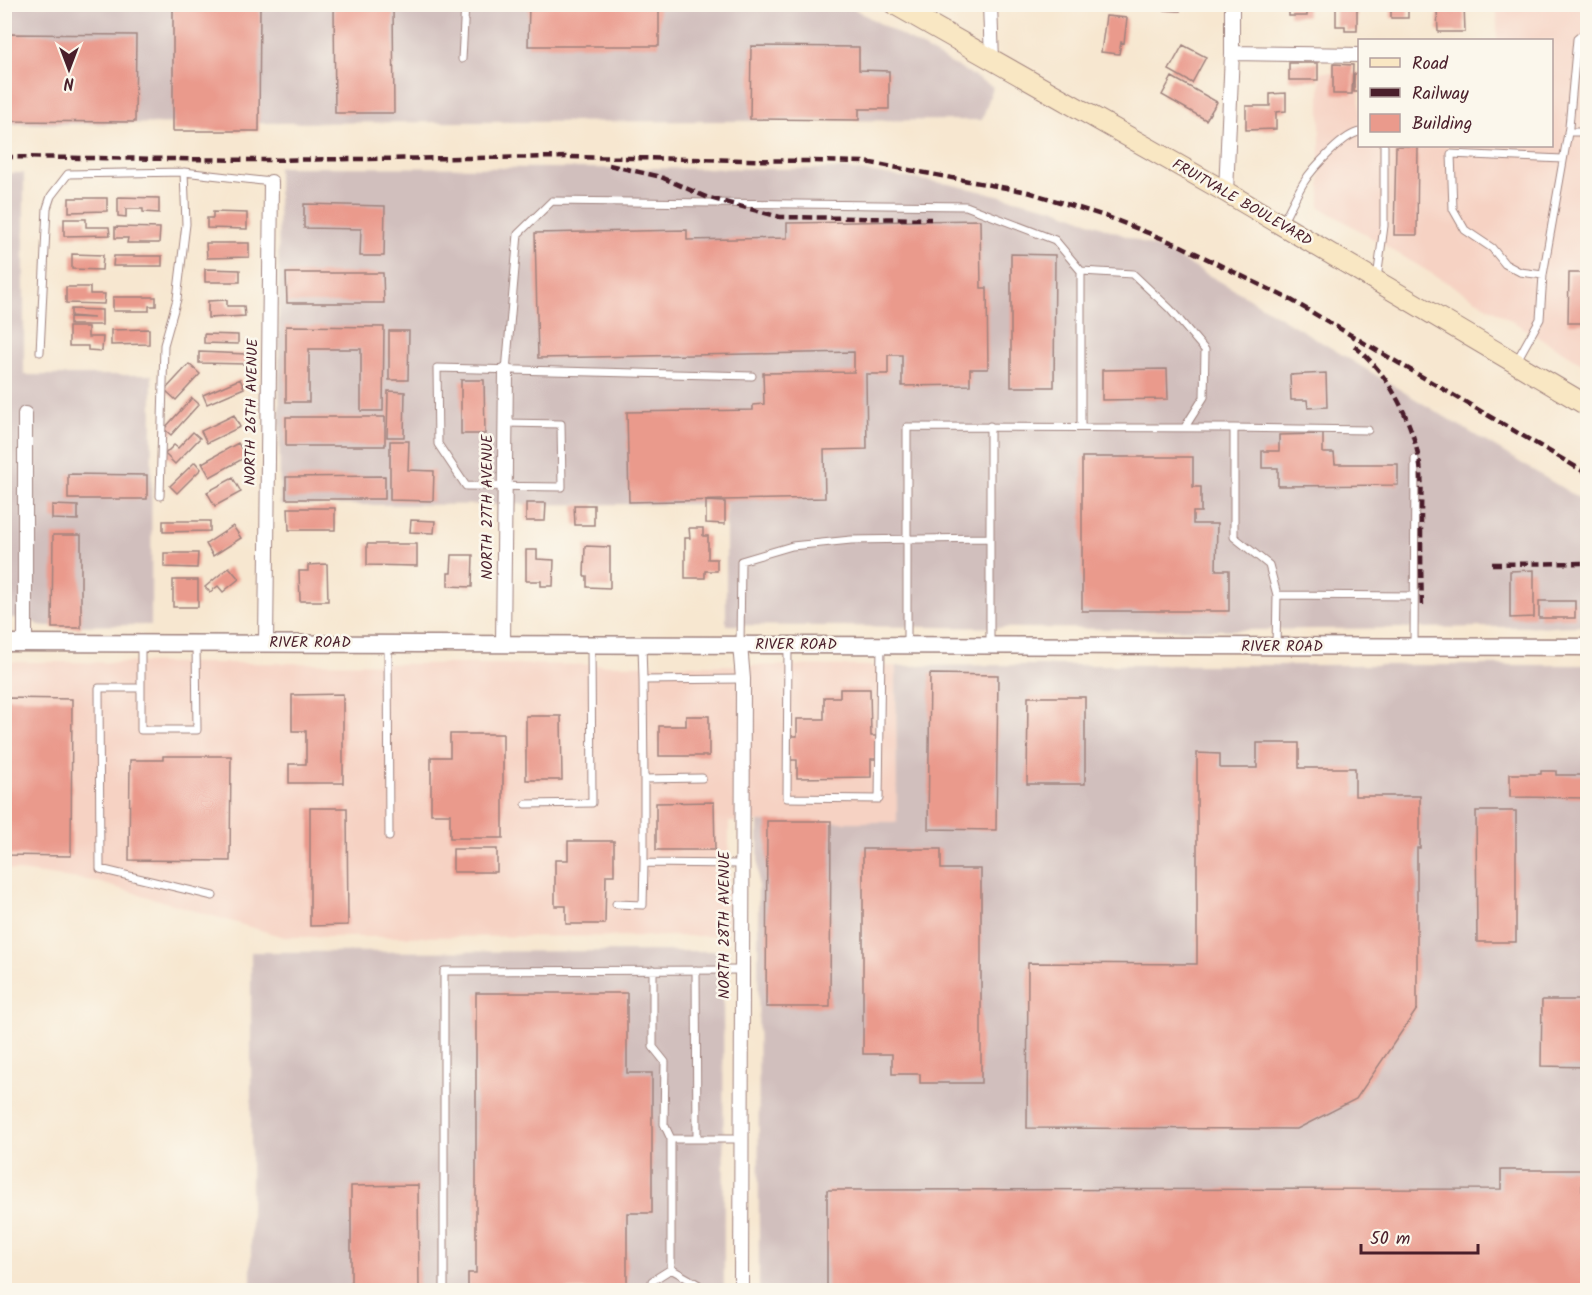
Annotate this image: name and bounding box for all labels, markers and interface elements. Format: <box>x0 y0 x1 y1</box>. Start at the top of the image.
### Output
north arrow <box>39 39 99 99</box>
legend <box>1358 39 1553 147</box>
text: Road <box>1412 50 1449 79</box>
text: N <box>64 70 74 95</box>
text: Railway <box>1412 80 1469 109</box>
text: Building <box>1412 110 1472 139</box>
street label: FRUITVALE BOULEVARD <box>1167 153 1317 253</box>
street label: NORTH 26TH AVENUE <box>239 337 265 486</box>
street label: NORTH 27TH AVENUE <box>476 433 500 580</box>
street label: RIVER ROAD <box>269 631 351 655</box>
street label: RIVER ROAD <box>755 633 837 657</box>
street label: RIVER ROAD <box>1241 635 1323 659</box>
street label: NORTH 28TH AVENUE <box>713 850 737 999</box>
scale bar <box>1361 1217 1478 1255</box>
text: 50 m <box>1370 1225 1410 1254</box>

